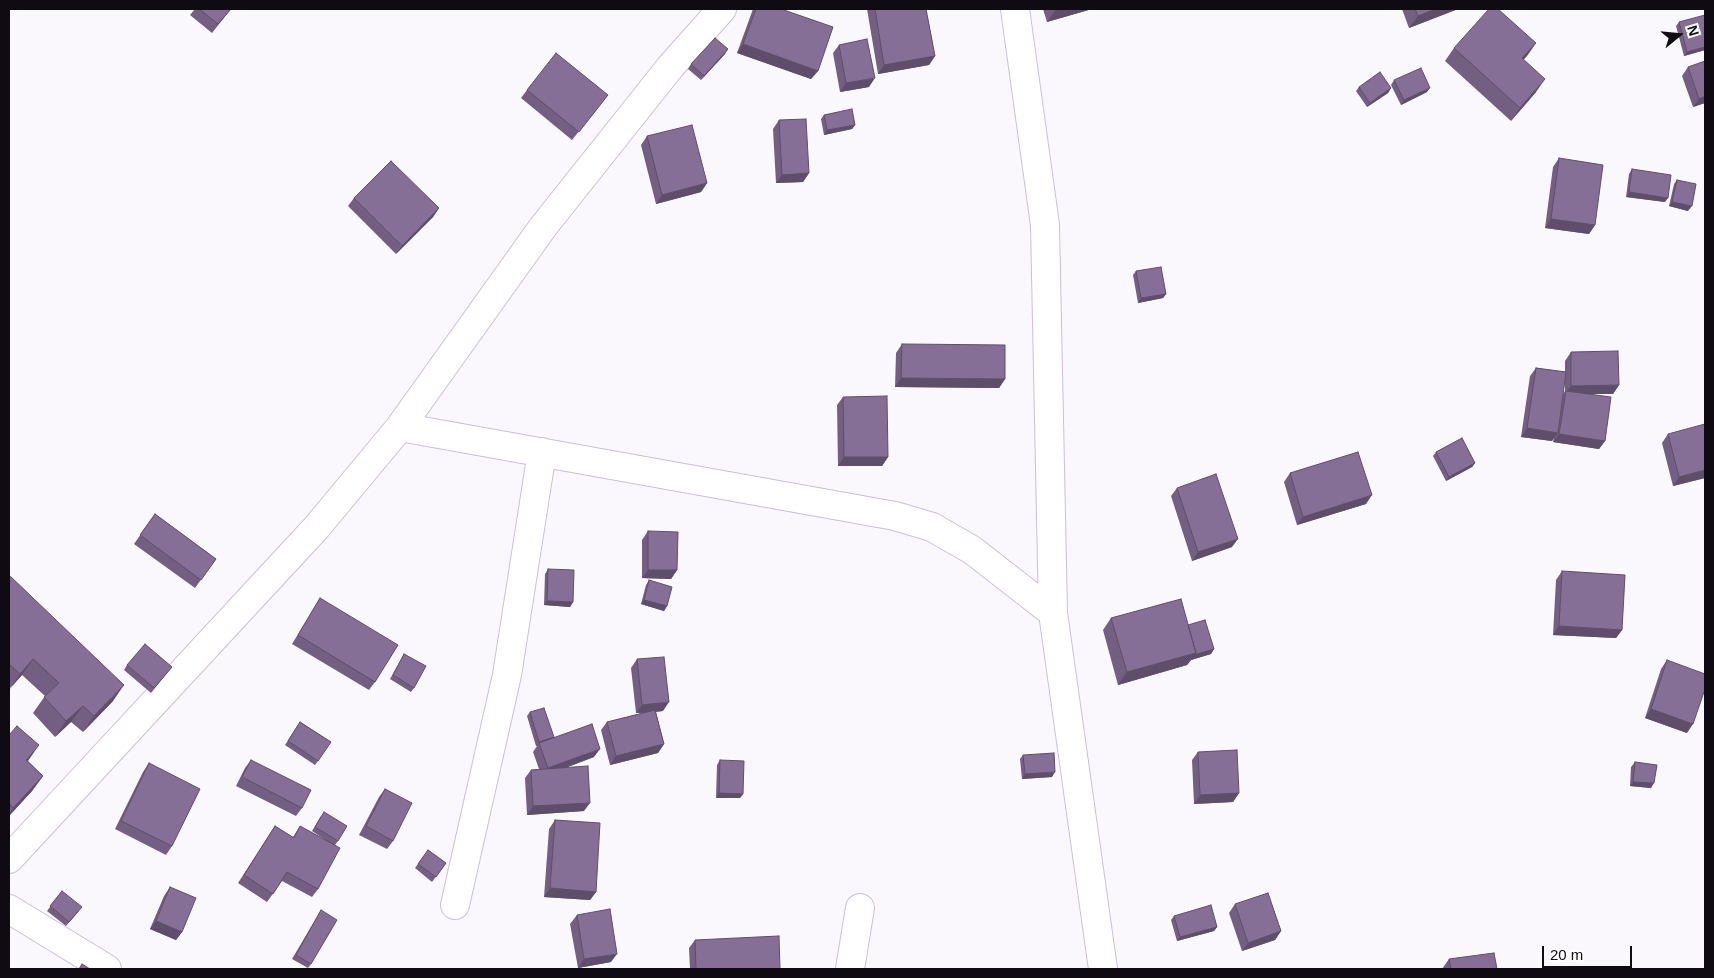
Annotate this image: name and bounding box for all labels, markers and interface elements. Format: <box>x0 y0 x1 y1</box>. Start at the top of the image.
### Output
north arrow <box>1654 10 1704 60</box>
text: N <box>1684 23 1702 38</box>
scale bar <box>1544 936 1634 968</box>
text: 20 m <box>1550 946 1583 963</box>

